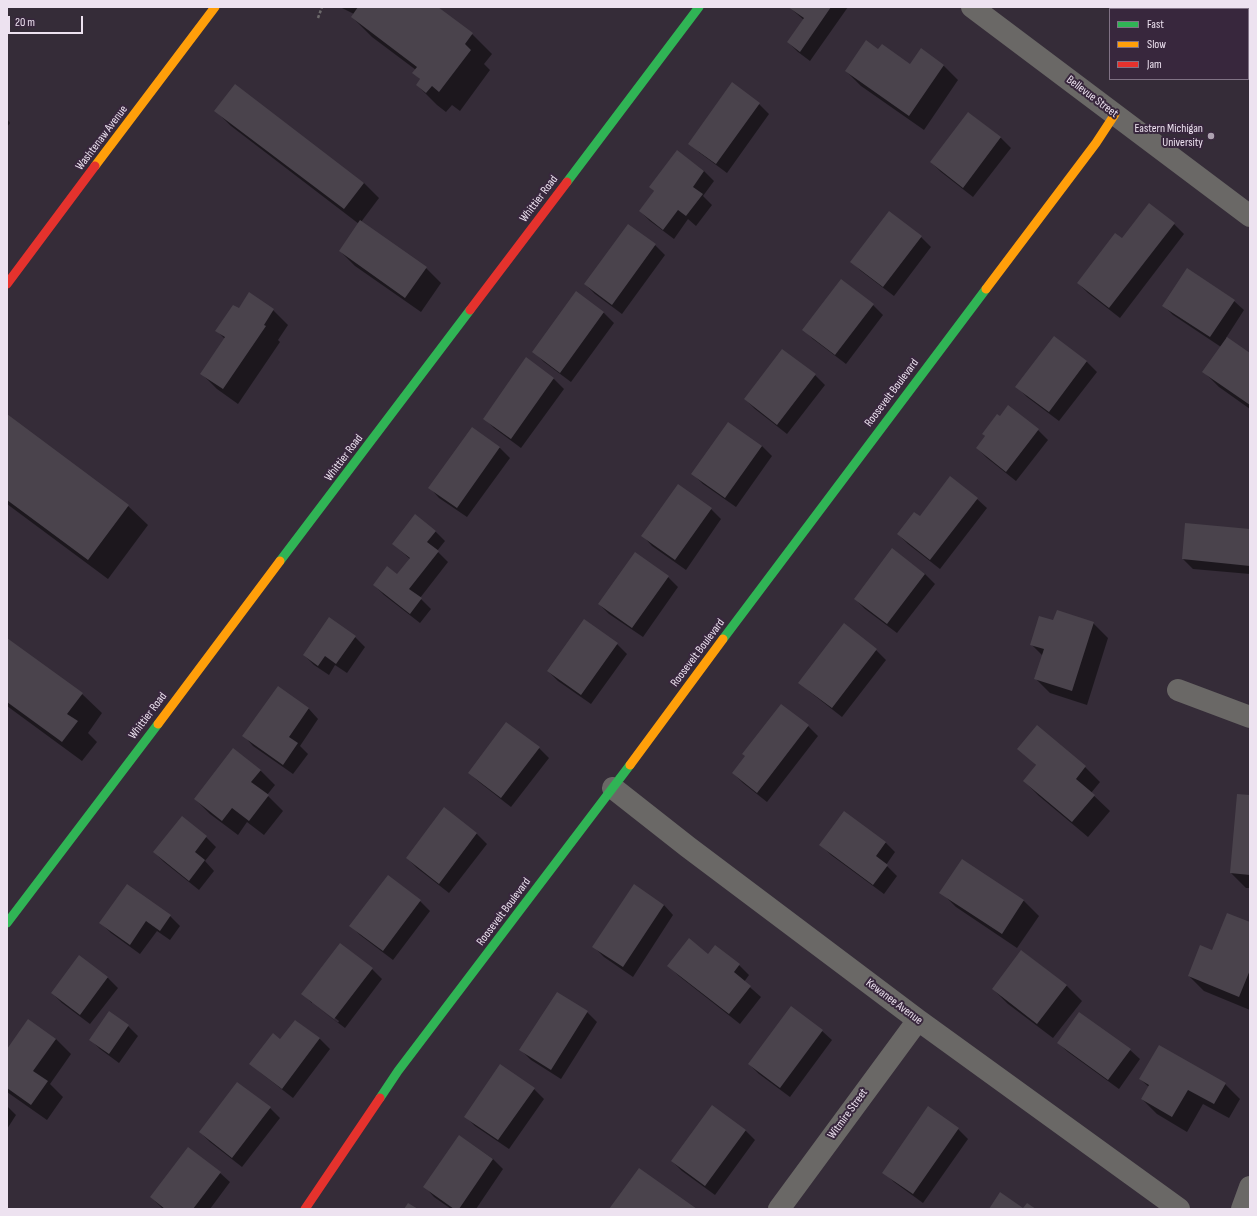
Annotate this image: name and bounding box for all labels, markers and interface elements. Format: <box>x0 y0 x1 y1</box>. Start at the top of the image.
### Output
scale bar <box>10 8 85 34</box>
legend <box>1109 8 1249 80</box>
text: 20 m <box>15 15 35 30</box>
text: Fast <box>1147 17 1164 32</box>
text: Slow <box>1147 37 1166 52</box>
text: Jam <box>1147 57 1162 72</box>
street label: Bellevue Street <box>1063 73 1121 121</box>
street label: Washtenaw Avenue <box>73 103 131 173</box>
place label: Eastern Michigan University <box>1135 122 1203 150</box>
marker: Eastern Michigan University <box>1206 131 1216 141</box>
street label: Whittier Road <box>517 173 561 225</box>
street label: Roosevelt Boulevard <box>862 356 922 430</box>
street label: Whittier Road <box>322 432 366 484</box>
street label: Roosevelt Boulevard <box>668 616 728 690</box>
street label: Whittier Road <box>126 690 170 742</box>
street label: Roosevelt Boulevard <box>474 875 534 949</box>
street label: Kewanee Avenue <box>863 976 925 1028</box>
street label: Witmire Street <box>825 1086 871 1142</box>

